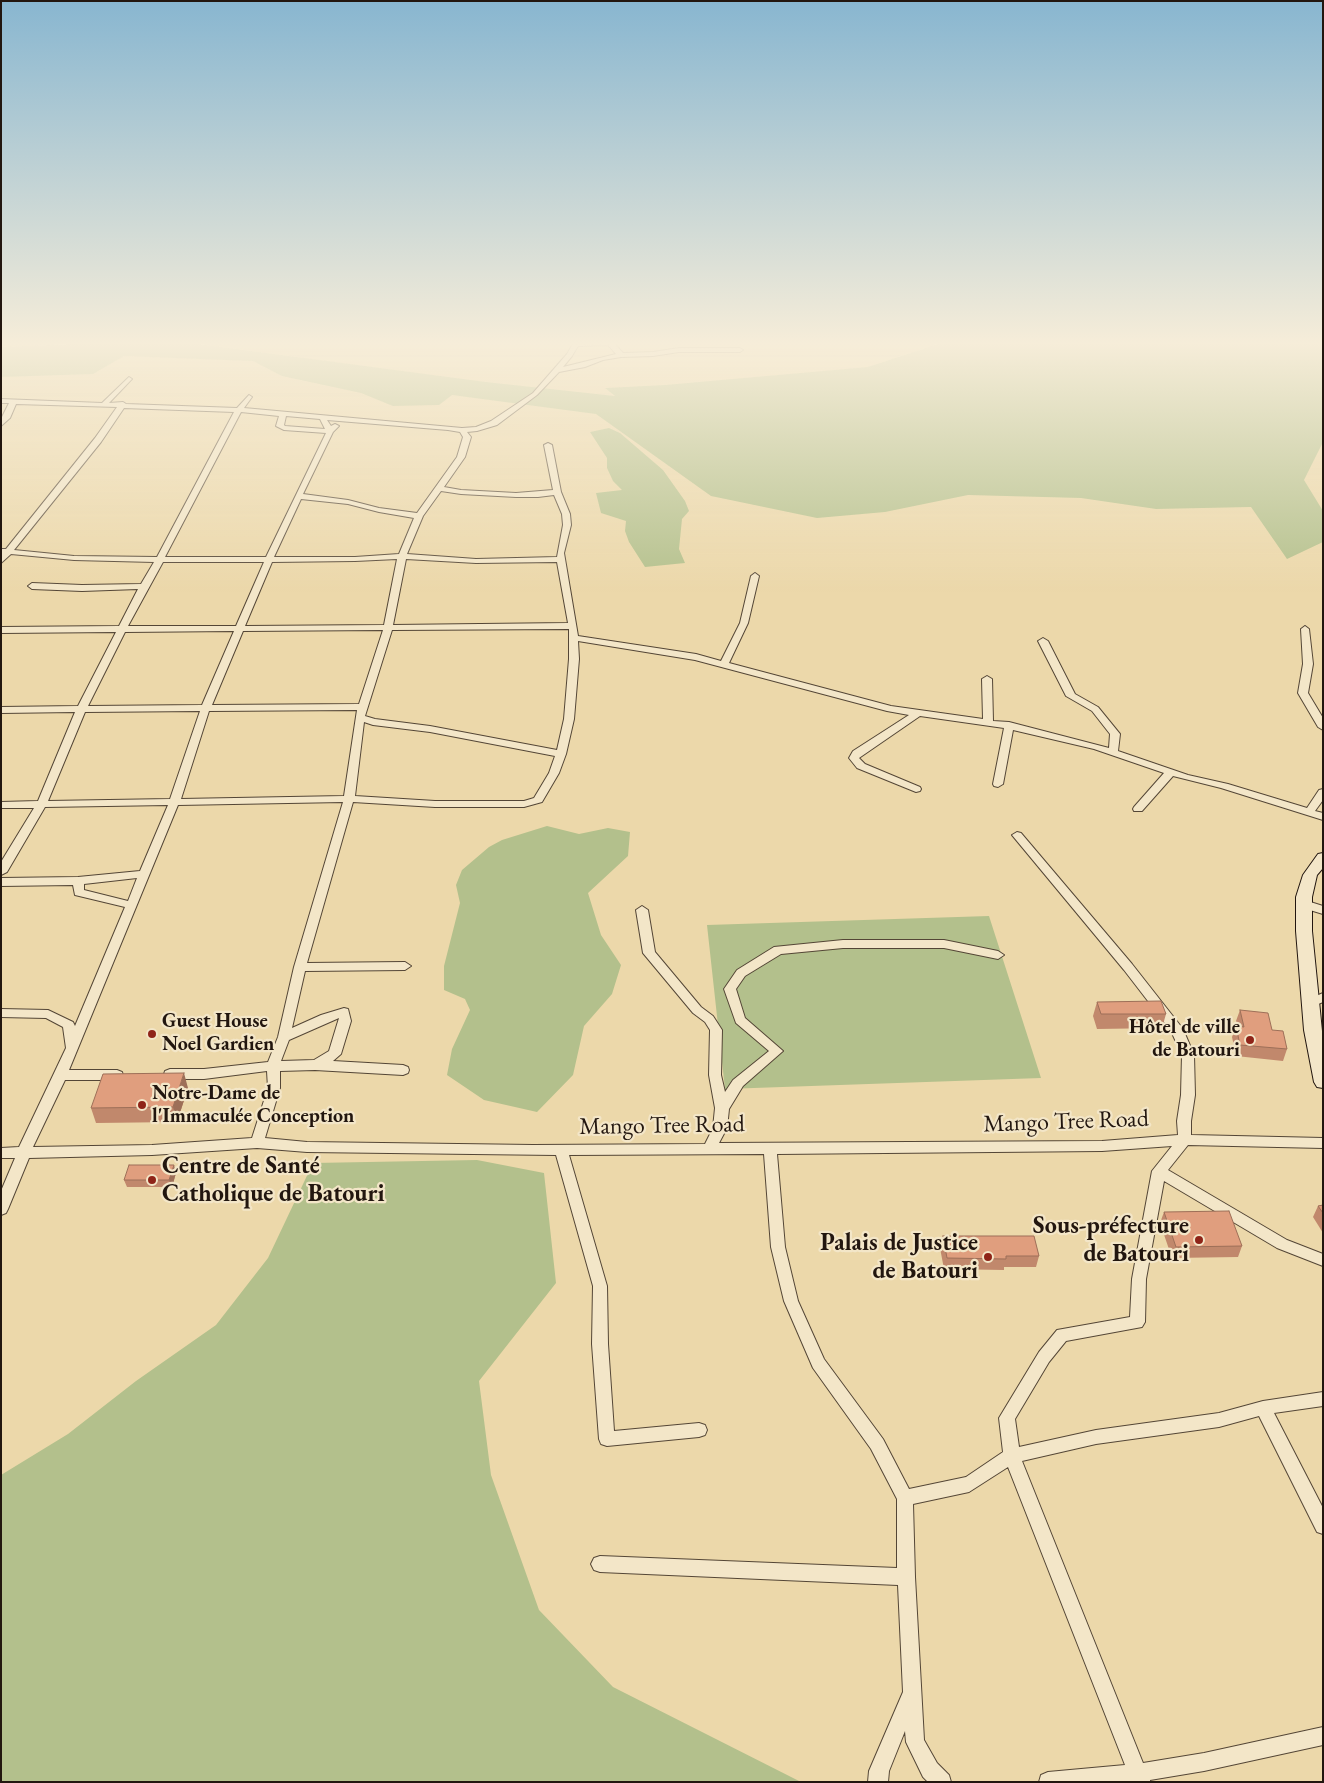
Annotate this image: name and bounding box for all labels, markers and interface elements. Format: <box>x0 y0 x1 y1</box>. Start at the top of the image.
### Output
place label: Guest House Noel Gardien <box>162 1010 274 1057</box>
place label: Hôtel de ville de Batouri <box>1129 1016 1240 1063</box>
marker: Guest House Noel Gardien <box>146 1028 158 1040</box>
marker: Hôtel de ville de Batouri <box>1244 1034 1256 1046</box>
place label: Notre-Dame de l'Immaculée Conception <box>152 1082 354 1129</box>
marker: Notre-Dame de l'Immaculée Conception <box>136 1099 148 1111</box>
street label: Mango Tree Road <box>983 1105 1149 1139</box>
street label: Mango Tree Road <box>579 1110 745 1142</box>
place label: Centre de Santé Catholique de Batouri <box>162 1152 384 1208</box>
marker: Centre de Santé Catholique de Batouri <box>146 1174 158 1186</box>
place label: Sous-préfecture de Batouri <box>1033 1212 1189 1268</box>
place label: Palais de Justice de Batouri <box>820 1229 978 1285</box>
marker: Sous-préfecture de Batouri <box>1193 1234 1205 1246</box>
marker: Palais de Justice de Batouri <box>982 1251 994 1263</box>

